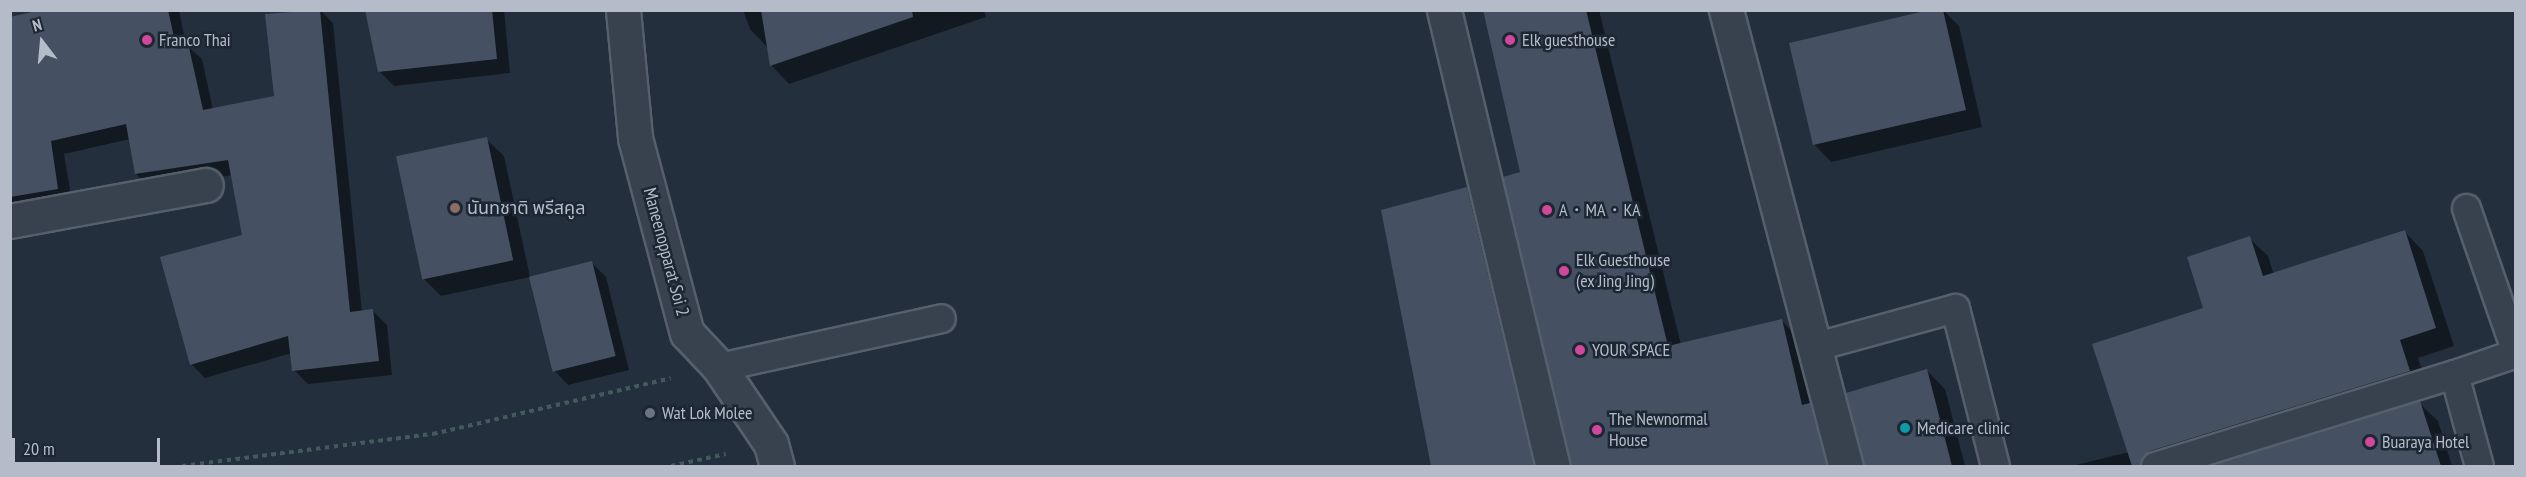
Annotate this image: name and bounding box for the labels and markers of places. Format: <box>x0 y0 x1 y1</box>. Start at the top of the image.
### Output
place label: Franco Thai <box>159 29 231 51</box>
place label: Elk guesthouse <box>1522 29 1616 51</box>
marker: Franco Thai <box>140 33 154 47</box>
marker: Elk guesthouse <box>1503 33 1517 47</box>
place label: นันทชาติ พรีสคูล <box>467 197 585 219</box>
place label: A・MA・KA <box>1559 199 1640 221</box>
marker: นันทชาติ พรีสคูล <box>448 201 462 215</box>
marker: A・MA・KA <box>1540 203 1554 217</box>
place label: Elk Guesthouse (ex Jing Jing) <box>1576 250 1671 292</box>
marker: Elk Guesthouse (ex Jing Jing) <box>1557 264 1571 278</box>
place label: YOUR SPACE <box>1592 339 1670 361</box>
marker: YOUR SPACE <box>1573 343 1587 357</box>
place label: Wat Lok Molee <box>662 402 753 424</box>
marker: Wat Lok Molee <box>643 406 657 420</box>
place label: The Newnormal House <box>1609 409 1708 452</box>
place label: Medicare clinic <box>1917 417 2010 439</box>
marker: Medicare clinic <box>1898 421 1912 435</box>
marker: The Newnormal House <box>1590 423 1604 437</box>
place label: Buaraya Hotel <box>2382 431 2469 453</box>
marker: Buaraya Hotel <box>2363 435 2377 449</box>

